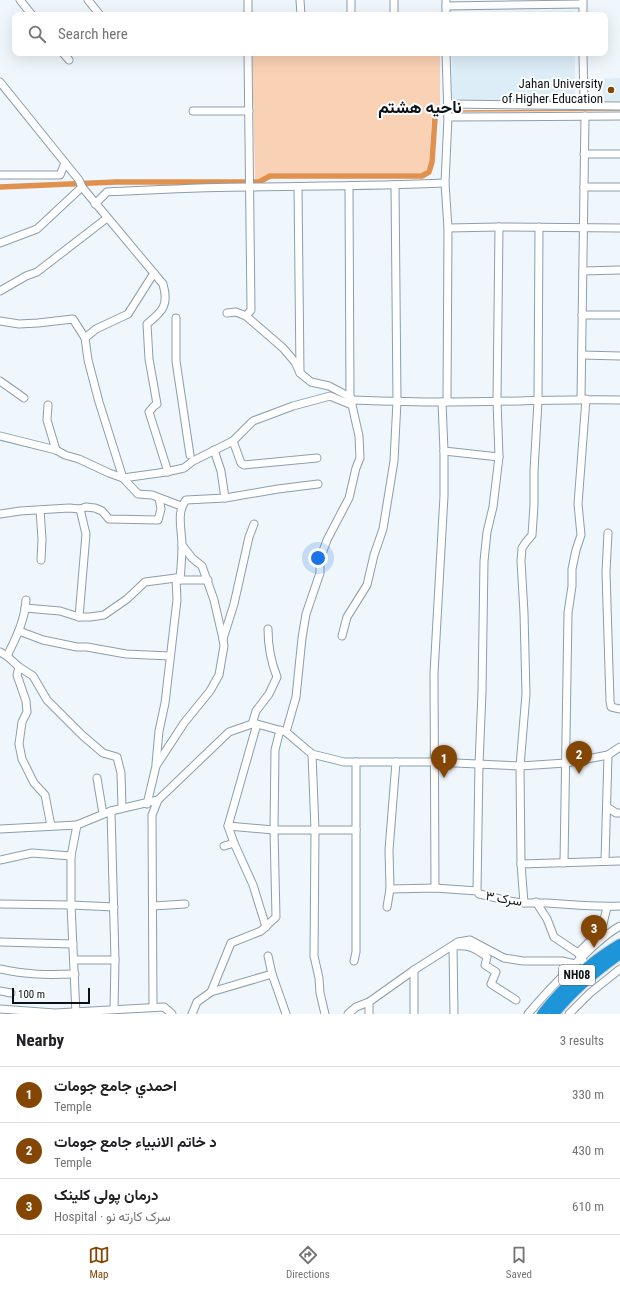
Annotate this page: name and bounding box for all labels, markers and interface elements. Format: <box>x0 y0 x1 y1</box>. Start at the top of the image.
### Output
search box <box>12 12 608 56</box>
icon: search <box>26 23 48 45</box>
text: Search here <box>58 25 128 43</box>
place label: Jahan University of Higher Education <box>502 76 604 106</box>
marker: Jahan University of Higher Education <box>606 85 616 95</box>
district label: ناحیه هشتم <box>378 97 462 118</box>
your location <box>308 548 328 568</box>
pin: 2 <box>566 741 592 774</box>
pin: 1 <box>431 745 457 778</box>
street label: سرک ۳ <box>484 888 523 910</box>
pin: 3 <box>581 915 607 948</box>
road number: NH08 <box>559 965 595 985</box>
scale bar <box>12 986 90 1005</box>
text: 100 m <box>18 988 45 1001</box>
text: Nearby <box>16 1030 64 1050</box>
text: 3 results <box>560 1033 604 1048</box>
text: احمدي جامع جومات <box>54 1077 177 1095</box>
text: 1 <box>26 1087 32 1102</box>
text: 330 m <box>572 1087 604 1102</box>
text: Temple <box>54 1099 92 1114</box>
text: د خاتم الانبیاء جامع جومات <box>54 1133 217 1151</box>
text: 2 <box>26 1143 32 1158</box>
text: 430 m <box>572 1143 604 1158</box>
text: Temple <box>54 1155 92 1170</box>
text: درمان پولی کلینک <box>54 1186 159 1204</box>
text: 3 <box>26 1199 32 1214</box>
text: 610 m <box>572 1199 604 1214</box>
text: Hospital · سرک کارته نو <box>54 1209 171 1224</box>
tab: Map <box>88 1244 110 1281</box>
tab: Directions <box>286 1244 330 1281</box>
tab: Saved <box>506 1244 532 1281</box>

